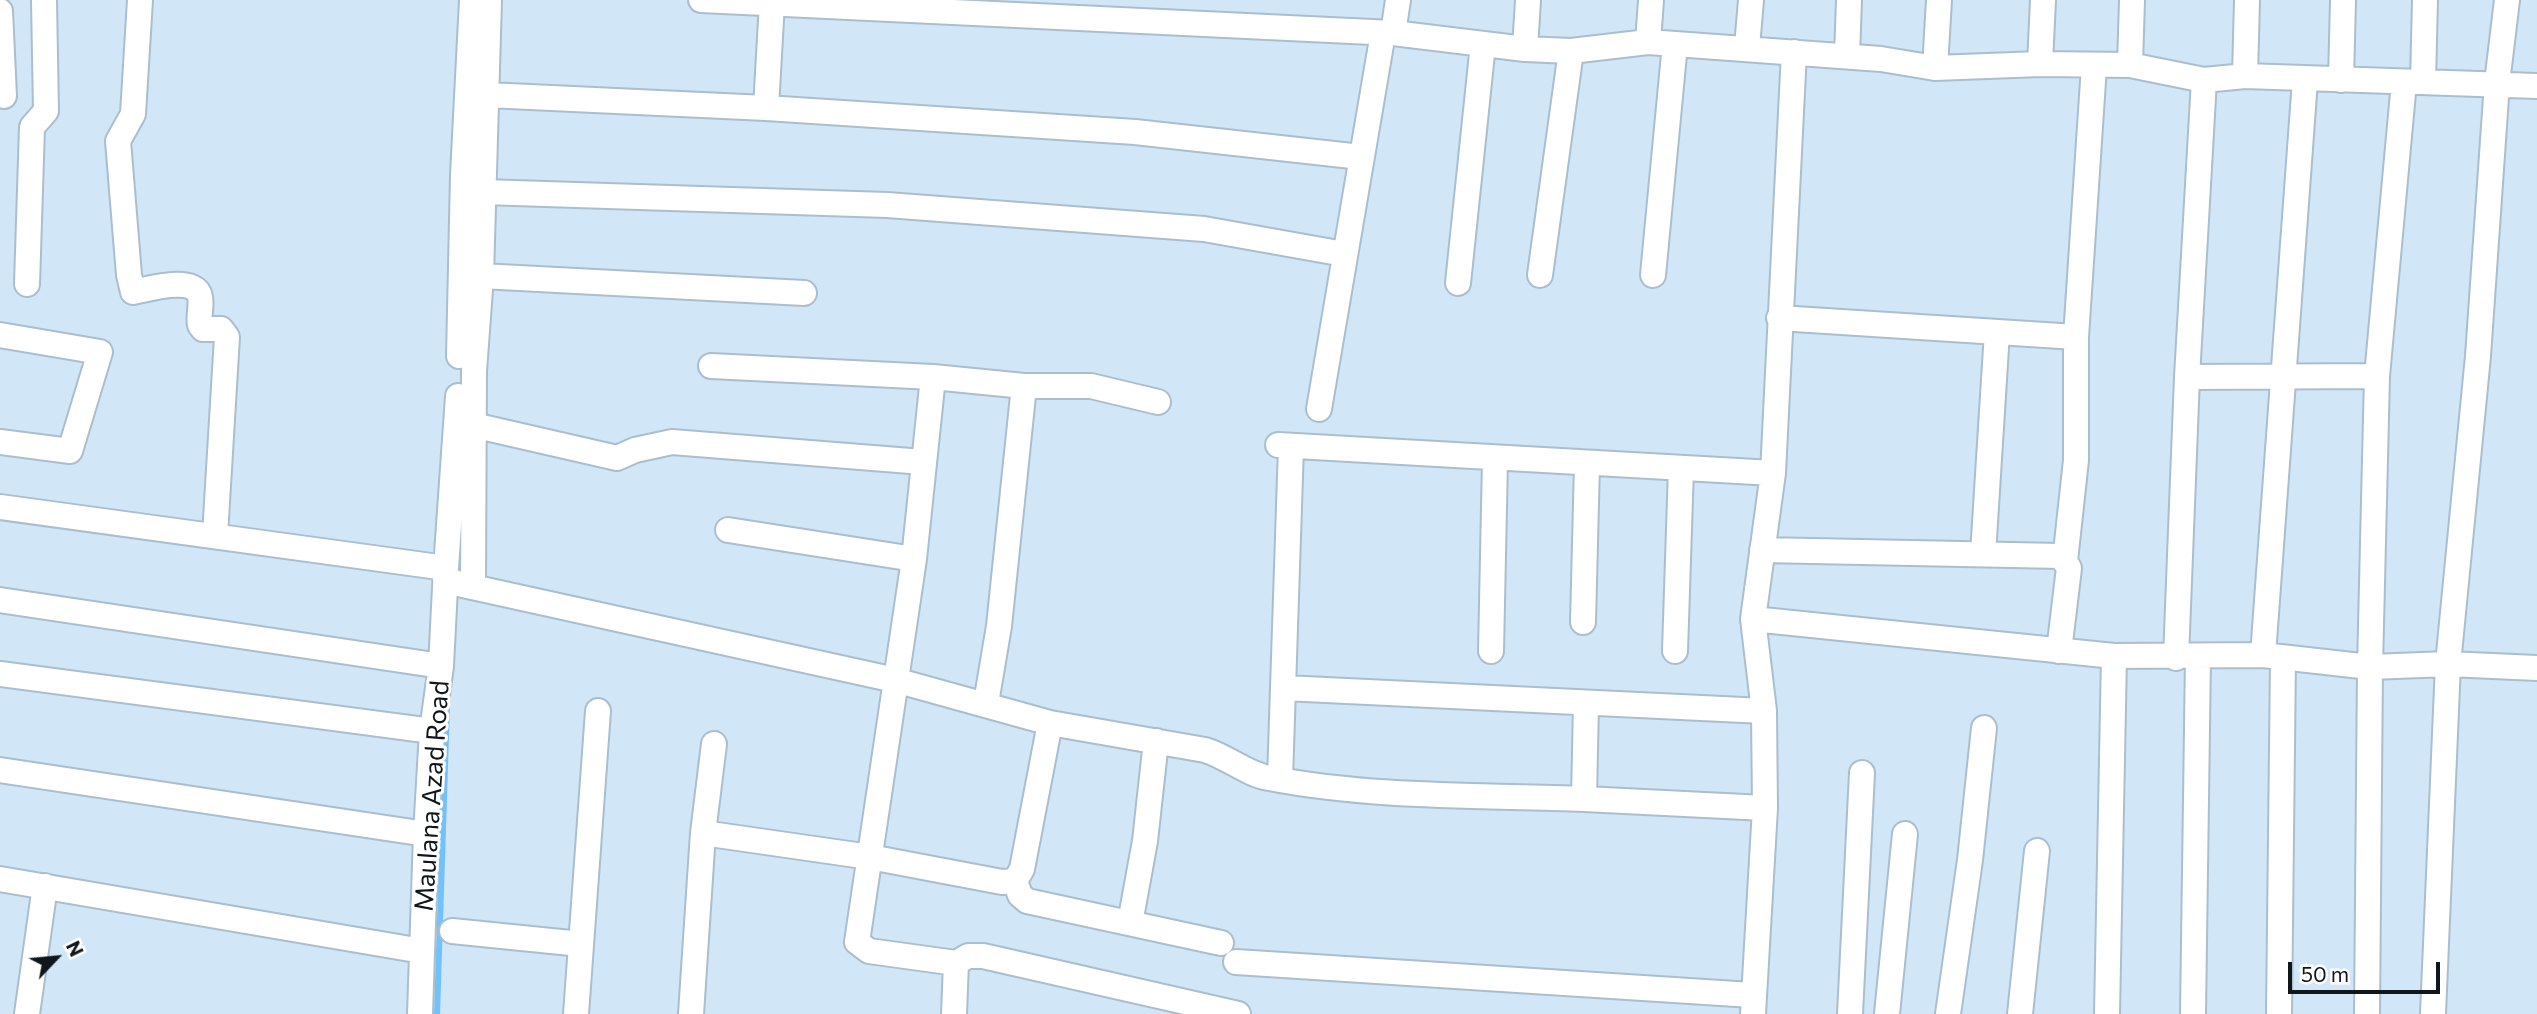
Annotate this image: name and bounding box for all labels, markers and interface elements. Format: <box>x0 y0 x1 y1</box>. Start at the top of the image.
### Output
street label: Maulana Azad Road <box>408 679 456 913</box>
north arrow <box>21 923 91 993</box>
text: N <box>62 937 89 960</box>
scale bar <box>2292 948 2444 992</box>
text: 50 m <box>2301 961 2349 986</box>

